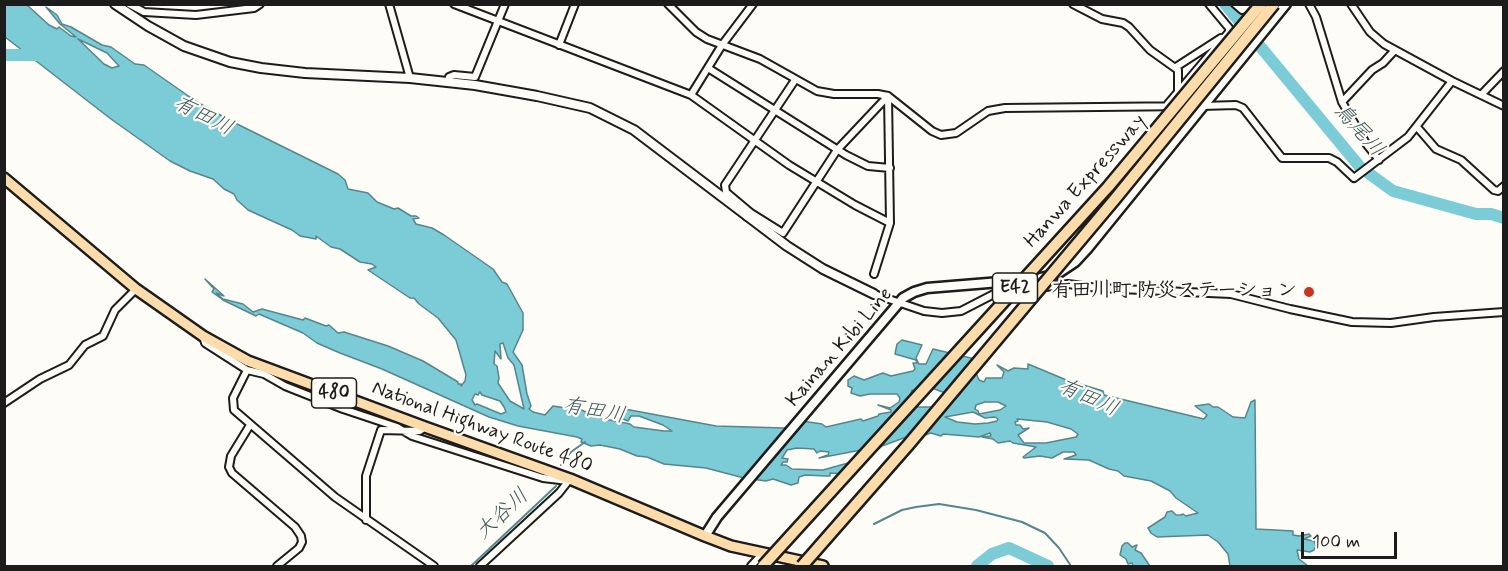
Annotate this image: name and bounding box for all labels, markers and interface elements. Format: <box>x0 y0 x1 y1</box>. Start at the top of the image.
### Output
water label: 有田川 <box>169 91 237 143</box>
water label: 鳥尾川 <box>1328 99 1388 163</box>
street label: Hanwa Expressway <box>1020 110 1152 254</box>
road number: E42 <box>992 273 1038 303</box>
place label: 有田川町 防災ステーション <box>1052 280 1297 304</box>
street label: Kainan Kibi Line <box>782 283 898 413</box>
marker: 有田川町 防災ステーション <box>1302 285 1316 299</box>
water label: 有田川 <box>1054 375 1122 423</box>
street label: National Highway Route 480 <box>368 377 596 479</box>
road number: 480 <box>312 378 356 408</box>
water label: 有田川 <box>561 394 627 430</box>
water label: 大谷川 <box>471 484 535 546</box>
scale bar <box>1304 520 1400 558</box>
text: 100 m <box>1312 530 1360 554</box>

